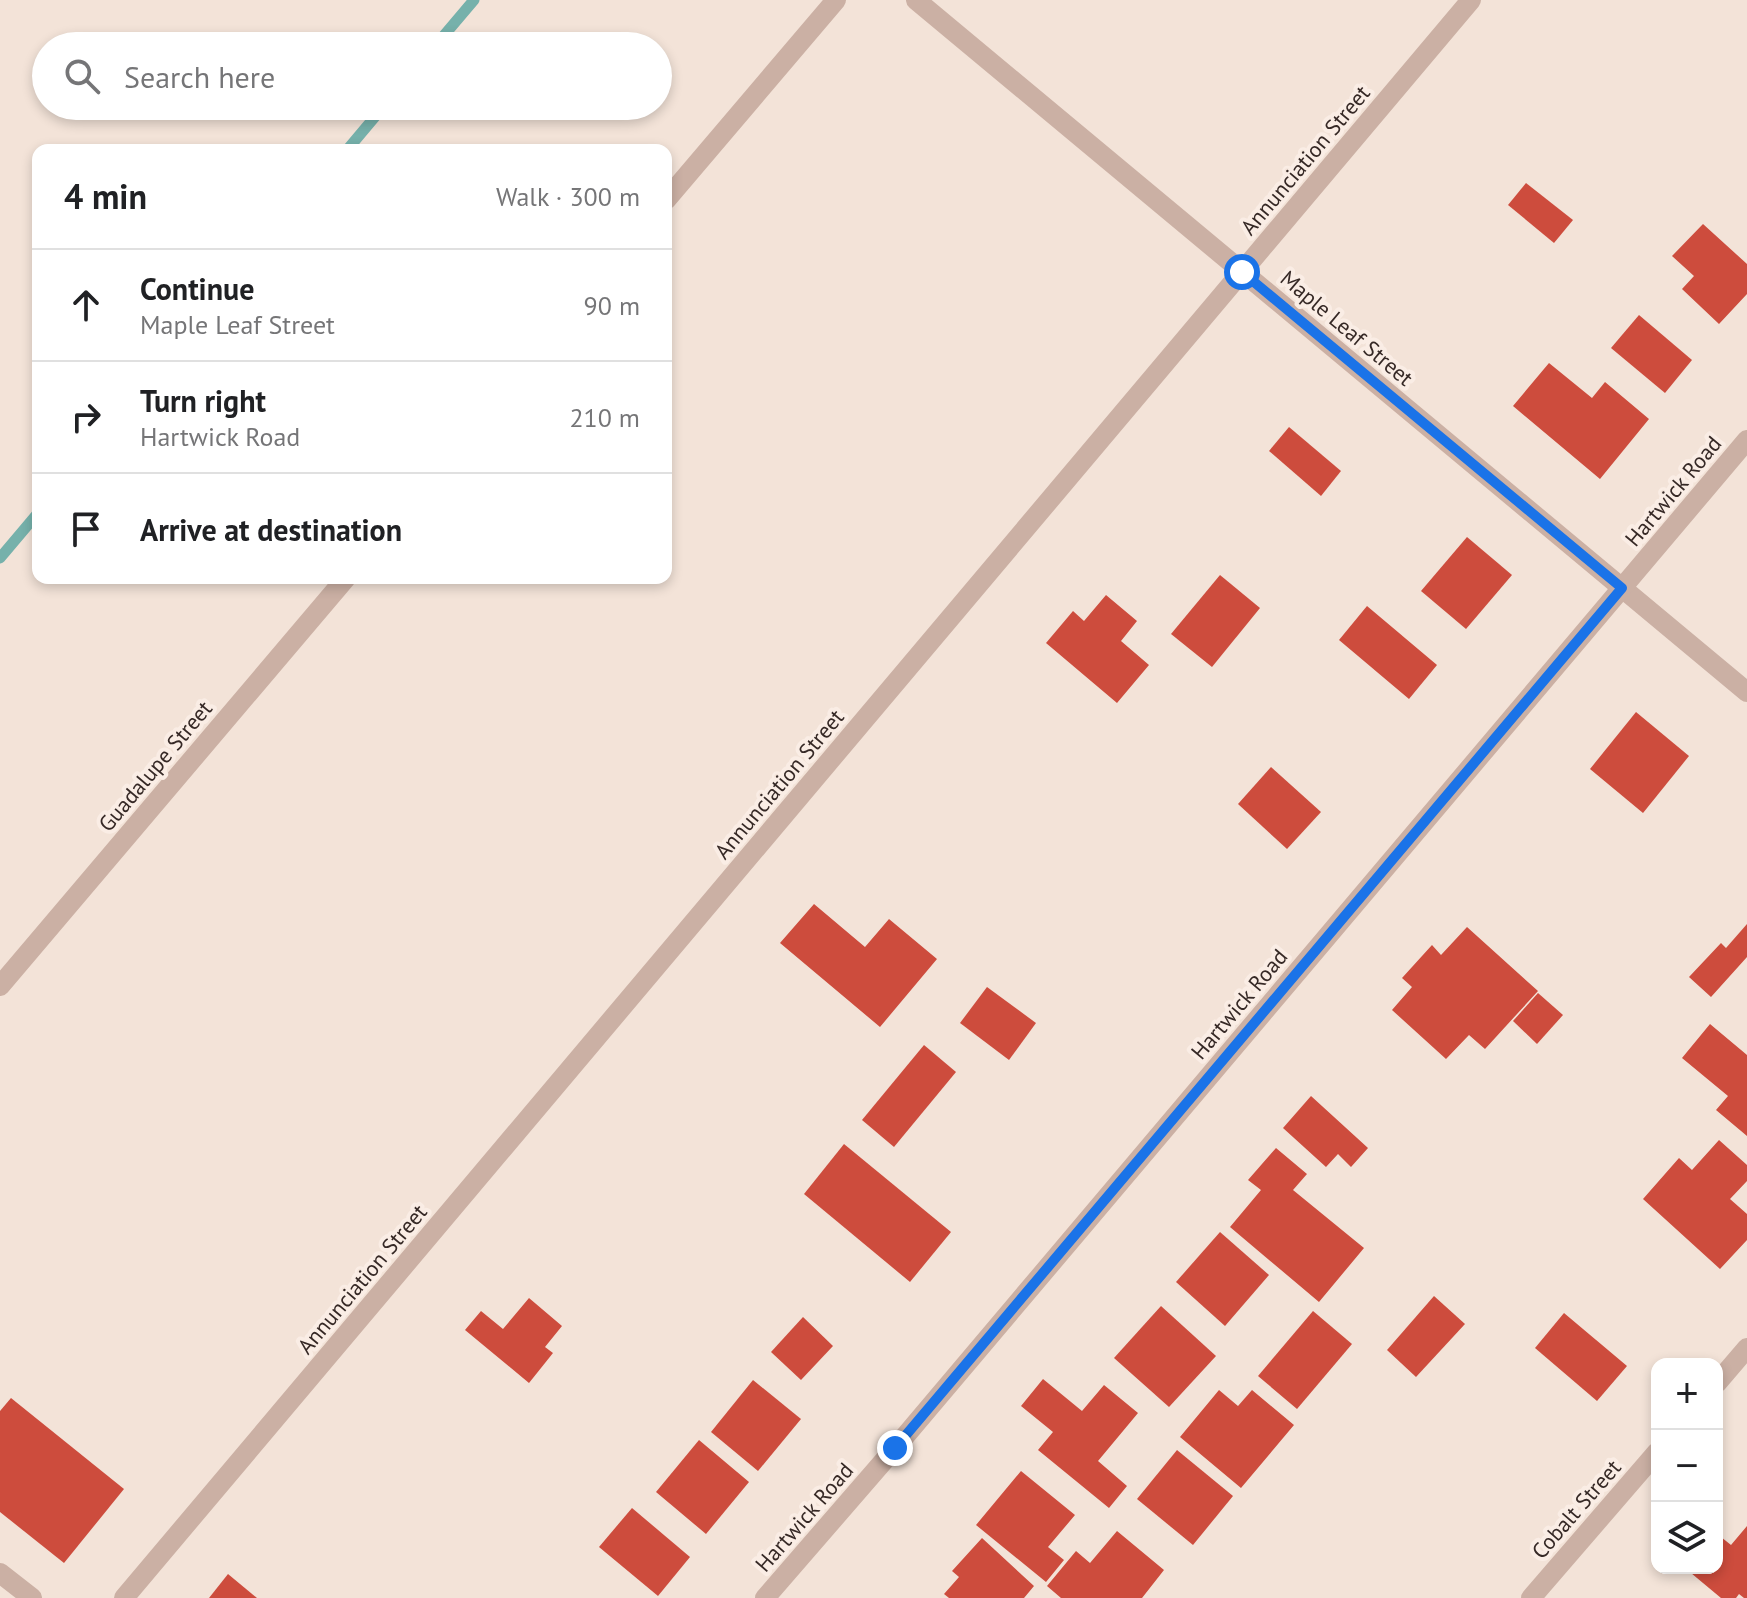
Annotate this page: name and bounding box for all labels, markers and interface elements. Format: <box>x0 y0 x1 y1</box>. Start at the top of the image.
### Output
search box <box>32 32 672 120</box>
icon: search <box>60 54 104 98</box>
text: Search here <box>124 57 275 96</box>
street label: Annunciation Street <box>1234 79 1376 241</box>
text: 4 min <box>64 174 147 218</box>
text: Walk · 300 m <box>496 180 640 213</box>
route start <box>1224 254 1260 290</box>
street label: Maple Leaf Street <box>1275 264 1420 392</box>
text: Continue <box>140 269 254 308</box>
icon: ahead <box>64 283 108 327</box>
text: 90 m <box>584 289 640 322</box>
text: Maple Leaf Street <box>140 308 335 341</box>
text: Turn right <box>140 381 266 420</box>
icon: right <box>64 395 108 439</box>
text: 210 m <box>569 401 640 434</box>
text: Hartwick Road <box>140 420 300 453</box>
street label: Hartwick Road <box>1619 430 1727 552</box>
icon: arrive <box>64 507 108 551</box>
text: Arrive at destination <box>140 510 402 549</box>
street label: Guadalupe Street <box>92 694 218 837</box>
street label: Annunciation Street <box>708 703 850 865</box>
street label: Hartwick Road <box>1185 943 1293 1065</box>
street label: Annunciation Street <box>291 1198 433 1360</box>
map controls <box>1651 1358 1723 1574</box>
button: + <box>1651 1358 1723 1430</box>
route end <box>877 1430 913 1466</box>
button: − <box>1651 1430 1723 1502</box>
street label: Cobalt Street <box>1525 1453 1627 1564</box>
street label: Hartwick Road <box>749 1457 859 1577</box>
button: layers <box>1651 1502 1723 1574</box>

